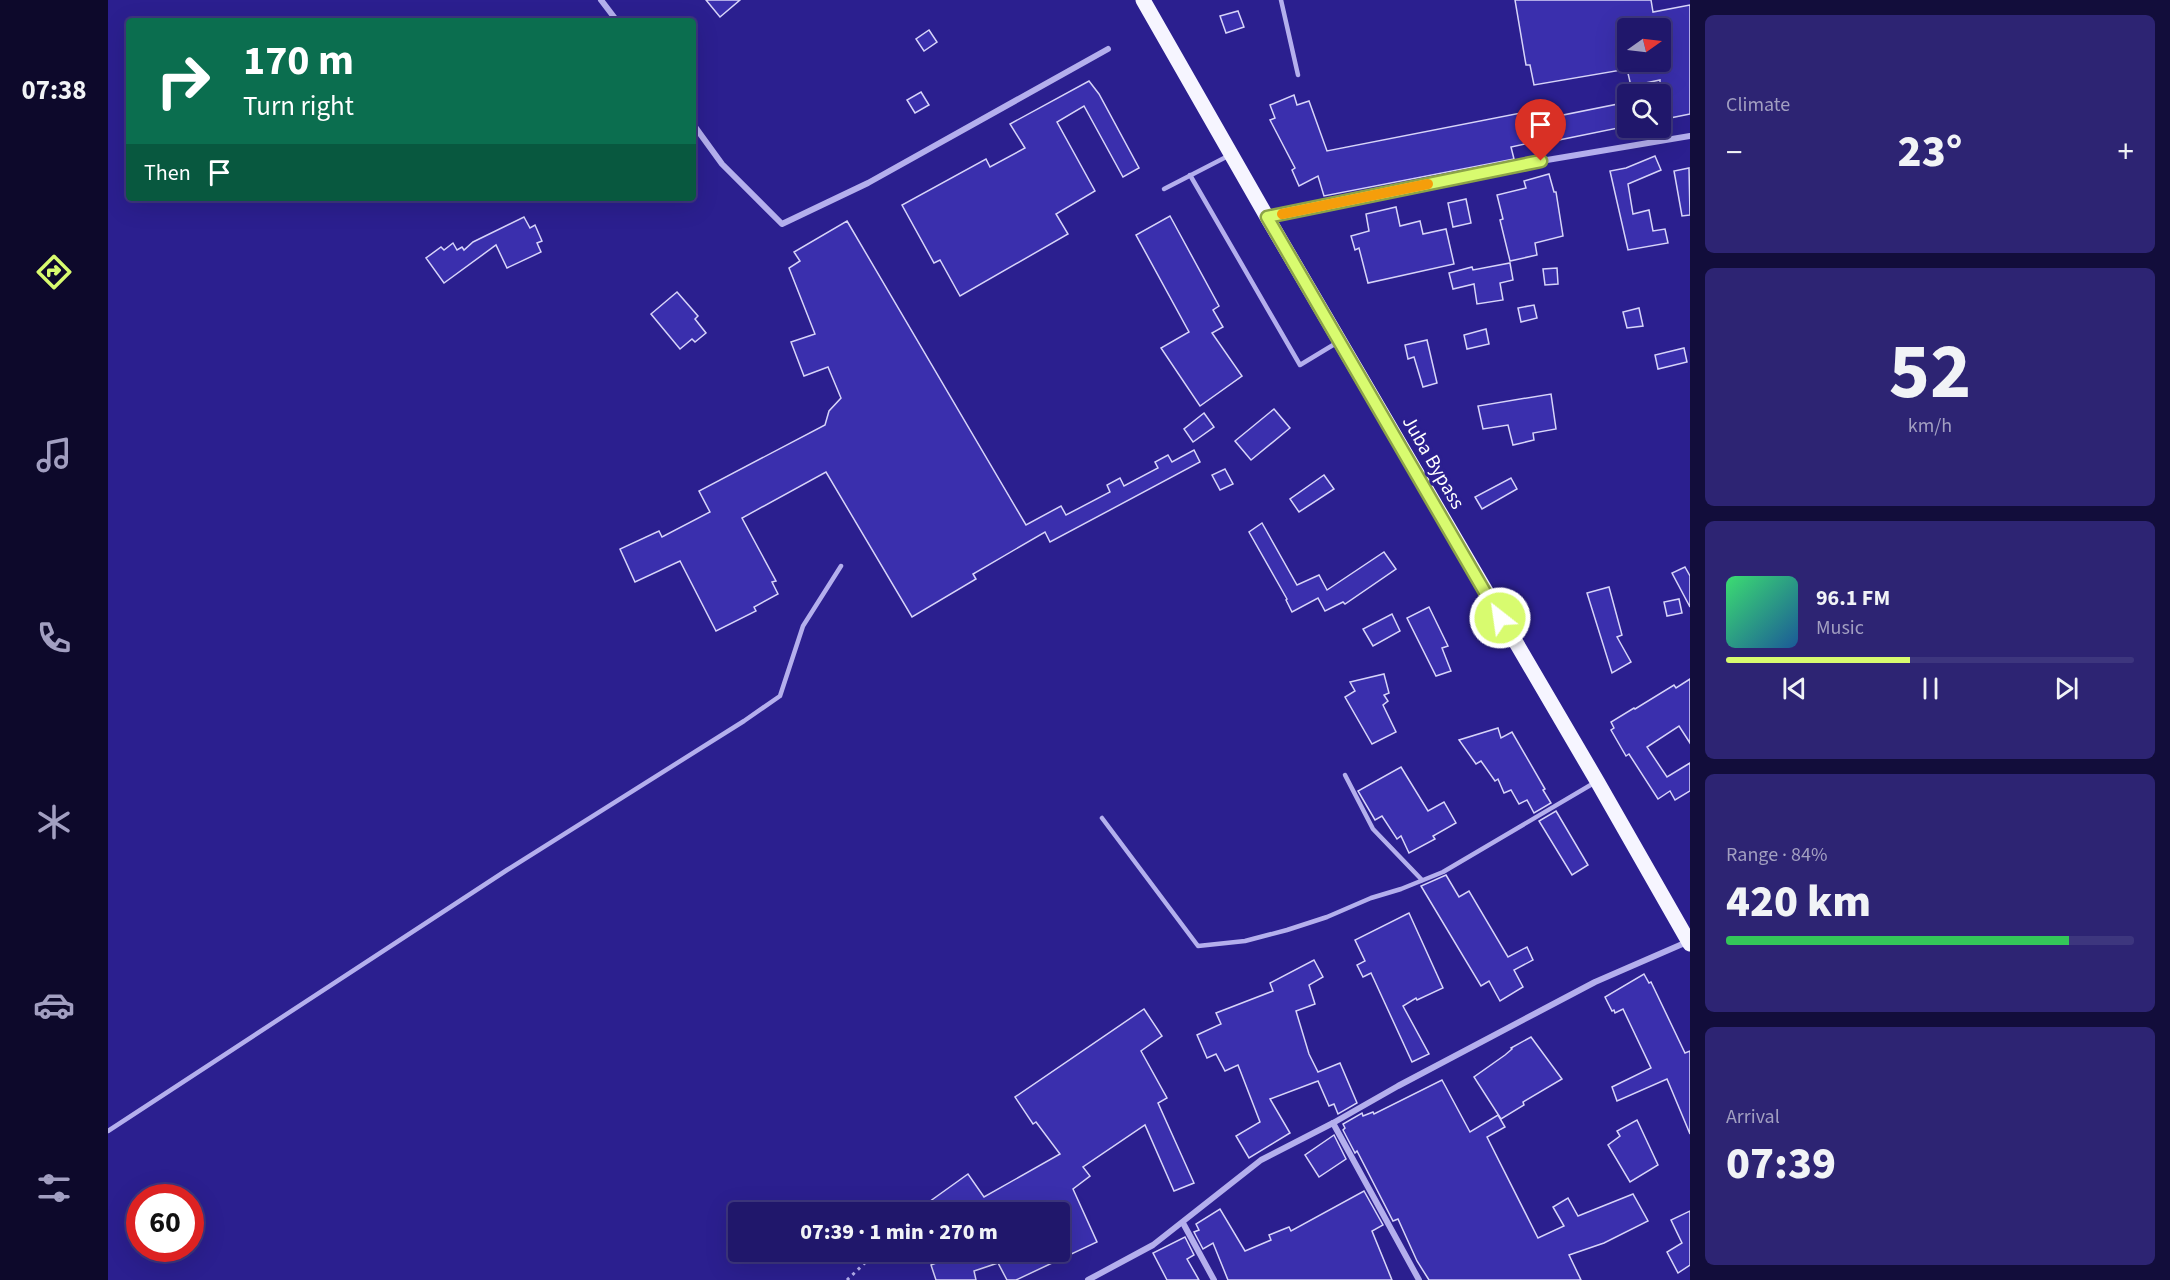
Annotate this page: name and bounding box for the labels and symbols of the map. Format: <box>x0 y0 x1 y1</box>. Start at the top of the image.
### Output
north arrow <box>1617 18 1671 72</box>
pin <box>1515 99 1566 161</box>
street label: Juba Bypass <box>1395 411 1471 514</box>
position arrow <box>1468 586 1532 650</box>
speed limit sign: 60 <box>126 1184 204 1262</box>

